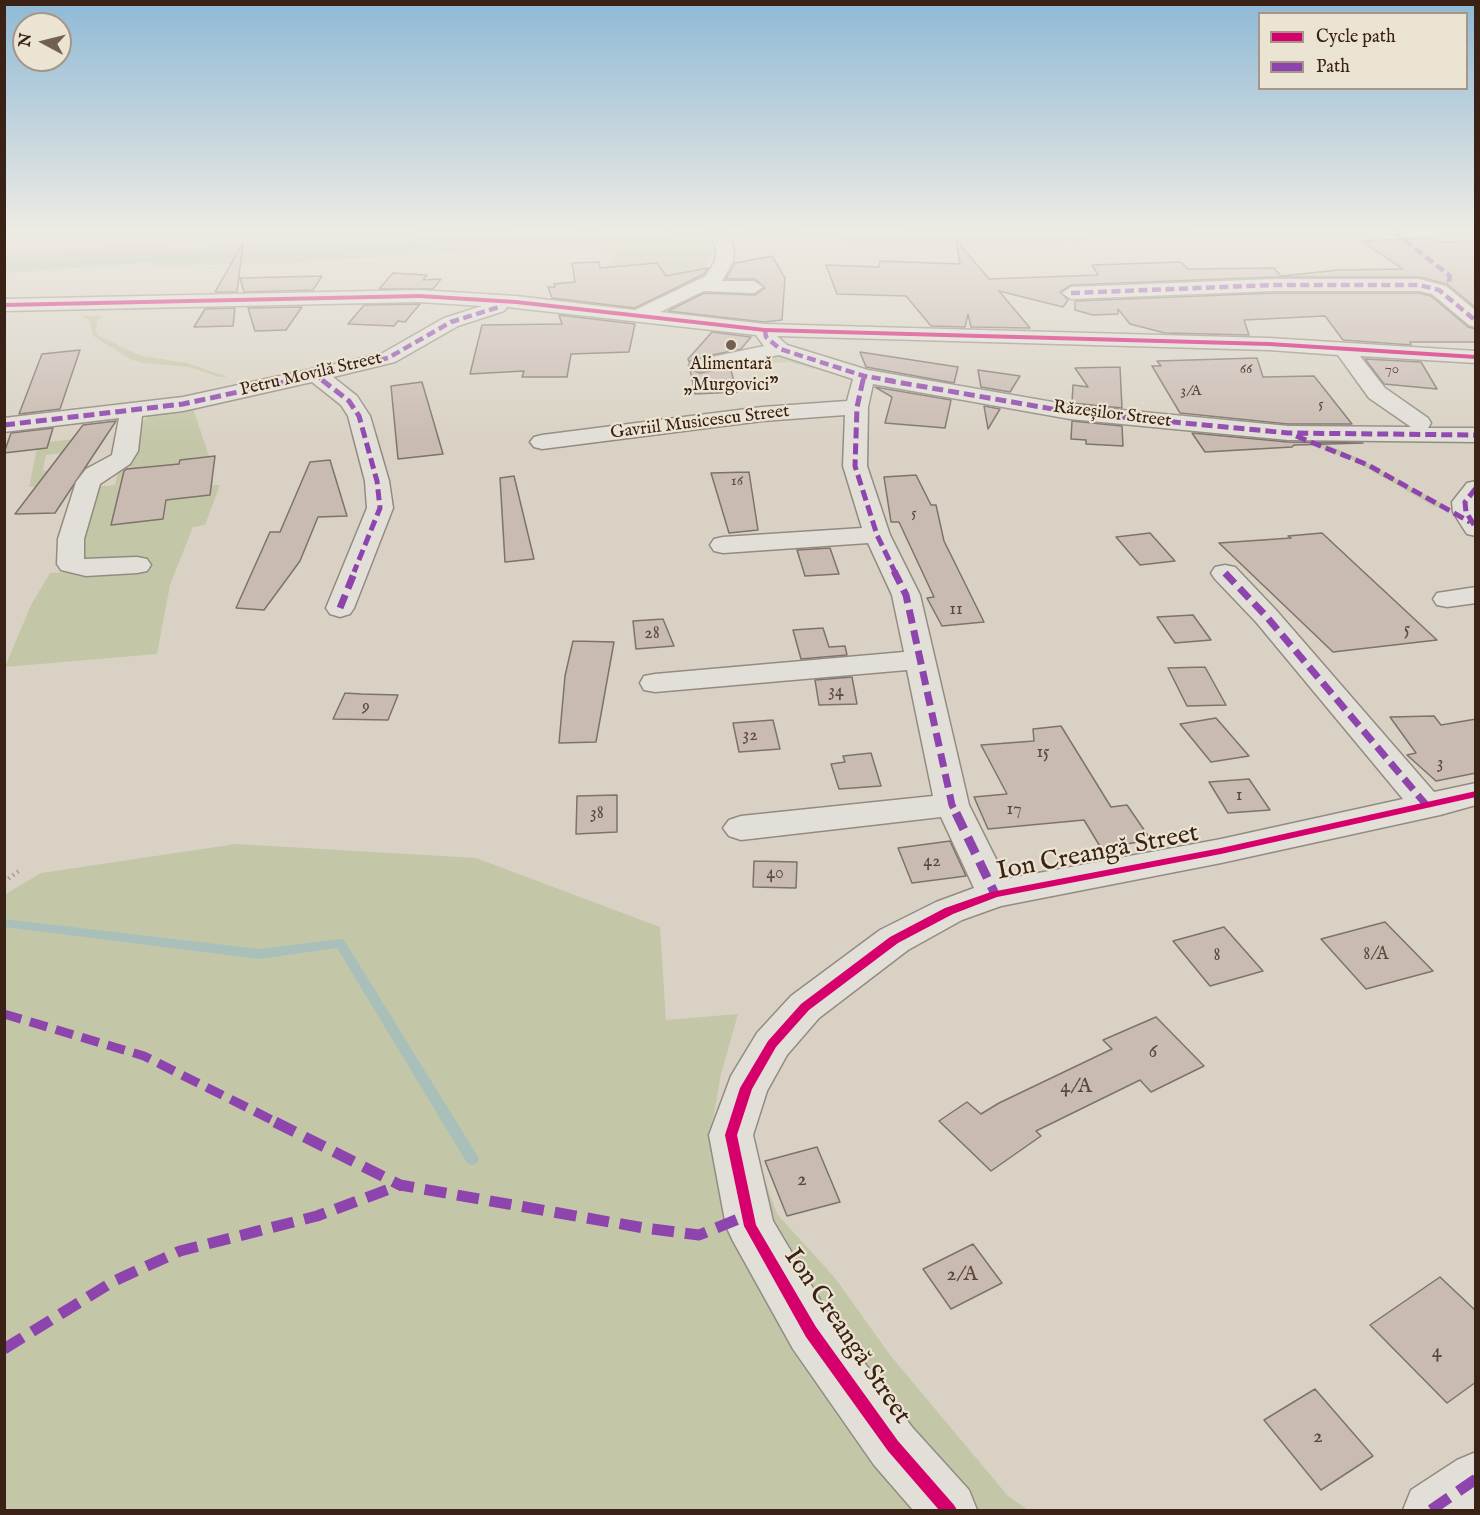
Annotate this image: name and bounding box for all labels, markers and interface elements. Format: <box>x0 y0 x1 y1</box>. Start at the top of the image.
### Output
north arrow <box>12 12 72 72</box>
legend <box>1258 12 1468 90</box>
text: Cycle path <box>1316 26 1396 49</box>
text: N <box>15 32 37 48</box>
text: Path <box>1316 56 1350 79</box>
marker: Alimentară „Murgovici” <box>724 338 738 352</box>
street label: Petru Movilă Street <box>238 348 384 402</box>
place label: Alimentară „Murgovici” <box>684 354 778 397</box>
house number: 66 <box>1240 361 1252 379</box>
house number: 70 <box>1385 361 1399 379</box>
house number: 3/A <box>1181 383 1201 401</box>
house number: 5 <box>1318 396 1324 414</box>
street label: Răzeșilor Street <box>1052 397 1172 433</box>
street label: Gavriil Musicescu Street <box>609 401 791 445</box>
house number: 16 <box>731 473 743 491</box>
house number: 5 <box>911 505 917 523</box>
house number: 11 <box>949 599 963 621</box>
house number: 5 <box>1404 619 1410 641</box>
house number: 28 <box>644 623 660 645</box>
house number: 34 <box>828 681 844 703</box>
house number: 9 <box>362 696 370 718</box>
house number: 32 <box>742 725 758 747</box>
house number: 15 <box>1036 742 1050 764</box>
house number: 3 <box>1437 753 1443 775</box>
house number: 1 <box>1236 785 1242 807</box>
house number: 17 <box>1006 799 1022 821</box>
house number: 38 <box>590 803 604 825</box>
street label: Ion Creangă Street <box>994 819 1202 889</box>
house number: 42 <box>923 851 941 873</box>
house number: 40 <box>766 863 784 885</box>
house number: 8/A <box>1363 944 1389 966</box>
house number: 8 <box>1213 945 1221 967</box>
house number: 6 <box>1149 1040 1157 1066</box>
house number: 4/A <box>1060 1075 1092 1101</box>
house number: 2 <box>797 1168 807 1194</box>
street label: Ion Creangă Street <box>776 1243 916 1431</box>
house number: 2/A <box>946 1263 978 1289</box>
house number: 4 <box>1432 1340 1442 1366</box>
house number: 2 <box>1313 1425 1323 1451</box>

